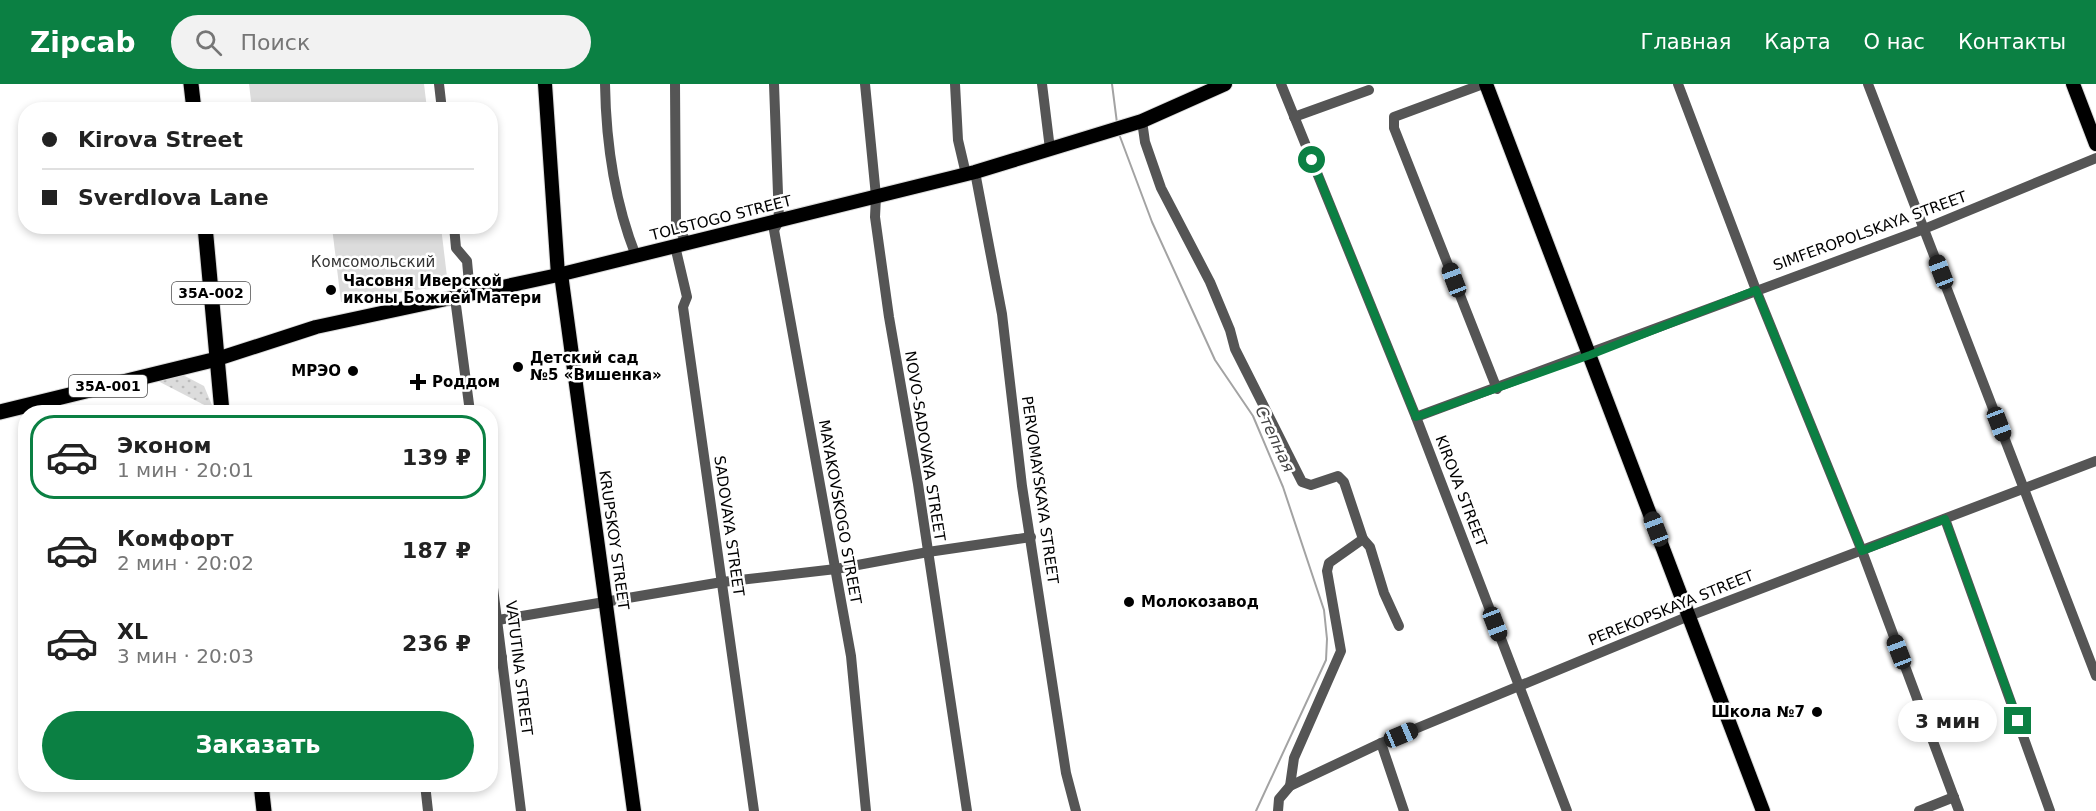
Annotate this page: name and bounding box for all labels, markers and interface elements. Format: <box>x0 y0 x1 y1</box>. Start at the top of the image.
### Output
search box <box>171 15 591 69</box>
text: Zipcab <box>30 26 135 59</box>
icon: search <box>192 26 225 59</box>
text: Поиск <box>240 30 310 55</box>
text: Главная <box>1641 30 1731 54</box>
text: Карта <box>1764 30 1831 54</box>
text: О нас <box>1864 30 1925 54</box>
text: Контакты <box>1958 30 2066 54</box>
text: Kirova Street <box>78 127 243 152</box>
route start <box>1298 146 1325 173</box>
text: Sverdlova Lane <box>78 185 269 210</box>
street label: SIMFEROPOLSKAYA STREET <box>1771 187 1970 274</box>
street label: TOLSTOGO STREET <box>647 191 794 245</box>
car <box>1926 252 1956 292</box>
park label: Комсомольский <box>311 253 435 271</box>
car <box>1439 260 1469 300</box>
place label: Часовня Иверской иконы Божией Матери <box>343 272 541 307</box>
road number: 35А-002 <box>172 282 250 304</box>
marker: Часовня Иверской иконы Божией Матери <box>324 283 338 297</box>
place label: Детский сад №5 «Вишенка» <box>530 349 662 384</box>
street label: NOVO-SADOVAYA STREET <box>901 350 949 543</box>
marker: Детский сад №5 «Вишенка» <box>511 360 525 374</box>
place label: МРЭО <box>291 362 341 380</box>
marker: МРЭО <box>346 364 360 378</box>
marker: Роддом <box>409 373 427 391</box>
place label: Роддом <box>432 373 500 391</box>
road number: 35А-001 <box>69 375 147 397</box>
street label: PERVOMAYSKAYA STREET <box>1018 395 1062 586</box>
water label: Степная <box>1251 403 1299 475</box>
car <box>1984 404 2014 444</box>
street label: MAYAKOVSKOGO STREET <box>815 418 865 606</box>
icon: car <box>45 430 99 484</box>
text: Эконом <box>117 433 212 458</box>
street label: KIROVA STREET <box>1431 433 1491 550</box>
text: 139 ₽ <box>402 445 471 470</box>
street label: SADOVAYA STREET <box>710 455 748 598</box>
text: 1 мин · 20:01 <box>117 458 254 482</box>
street label: KRUPSKOY STREET <box>595 469 633 612</box>
car <box>1641 509 1671 549</box>
icon: car <box>45 523 99 577</box>
text: Комфорт <box>117 526 234 551</box>
text: 187 ₽ <box>402 538 471 563</box>
text: 2 мин · 20:02 <box>117 551 254 575</box>
street label: PEREKOPSKAYA STREET <box>1586 566 1757 649</box>
place label: Молокозавод <box>1141 593 1259 611</box>
marker: Молокозавод <box>1122 595 1136 609</box>
street label: VATUTINA STREET <box>502 600 536 737</box>
car <box>1480 604 1510 644</box>
icon: car <box>45 616 99 670</box>
text: XL <box>117 619 148 644</box>
text: 236 ₽ <box>402 631 471 656</box>
car <box>1884 632 1914 672</box>
text: 3 мин · 20:03 <box>117 644 254 668</box>
callout: 3 мин <box>1898 700 1997 742</box>
place label: Школа №7 <box>1711 703 1805 721</box>
marker: Школа №7 <box>1810 705 1824 719</box>
route end <box>2004 707 2031 734</box>
text: 3 мин <box>1915 709 1980 733</box>
button: Заказать <box>42 711 474 780</box>
car <box>1381 720 1421 750</box>

